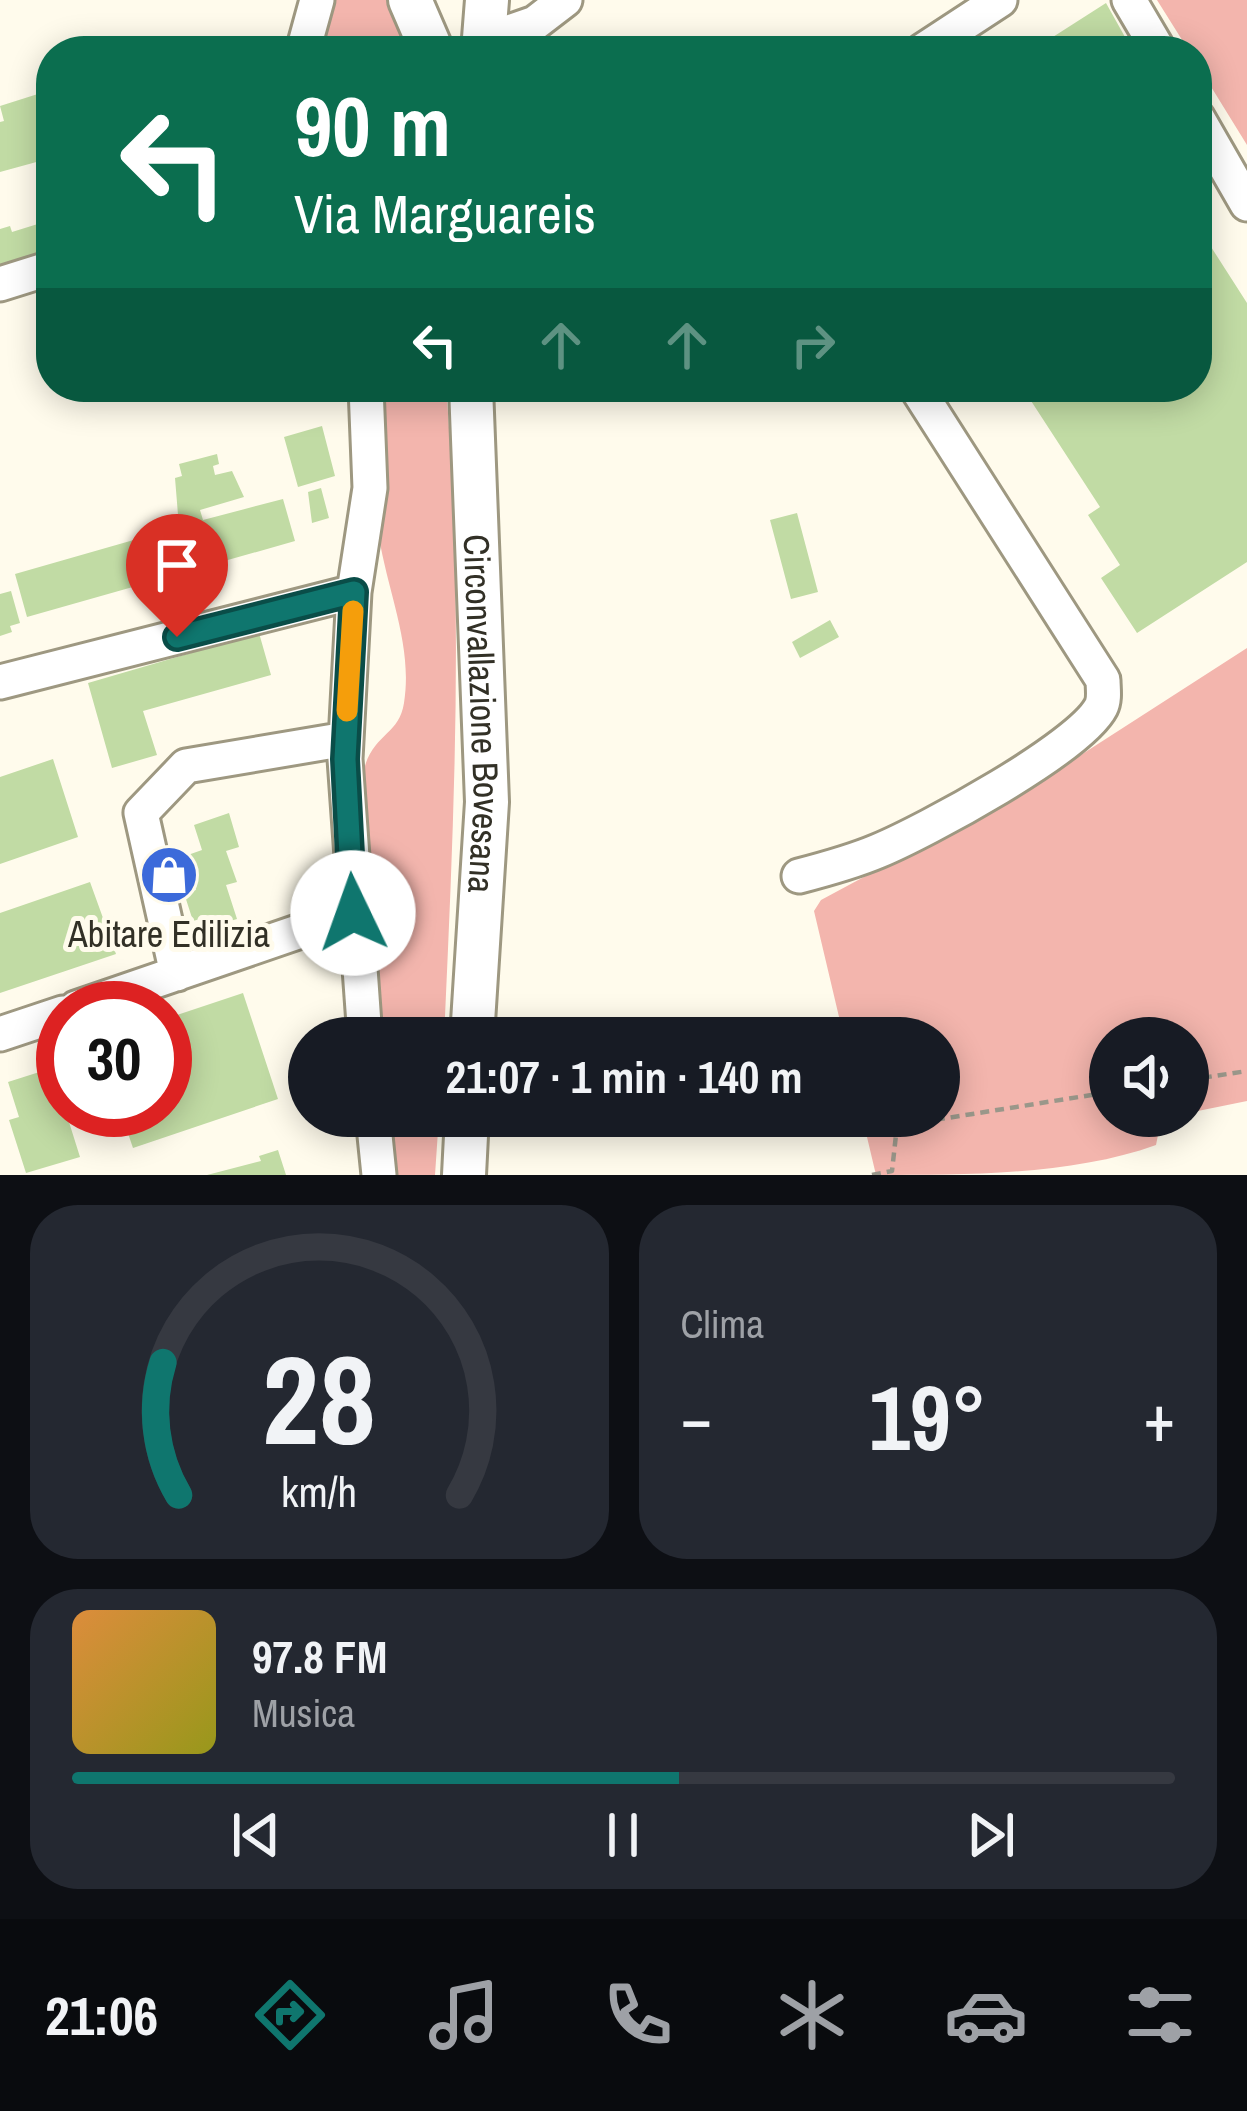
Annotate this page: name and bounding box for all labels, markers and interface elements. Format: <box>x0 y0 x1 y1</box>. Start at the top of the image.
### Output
text: 90 m <box>294 69 451 182</box>
icon: left <box>96 84 252 240</box>
text: Via Marguareis <box>294 177 596 250</box>
icon: left <box>402 312 468 378</box>
icon: ahead <box>528 312 594 378</box>
icon: ahead <box>654 312 720 378</box>
icon: right <box>780 312 846 378</box>
pin <box>126 514 228 637</box>
icon: arrive <box>144 532 210 598</box>
street label: Circonvallazione Bovesana <box>453 533 511 895</box>
shop icon: Abitare Edilizia <box>138 844 200 906</box>
position arrow <box>290 850 416 976</box>
place label: Abitare Edilizia <box>67 910 270 958</box>
speed limit sign: 30 <box>36 981 192 1137</box>
map controls <box>1089 1017 1209 1137</box>
button: sound <box>1089 1017 1209 1137</box>
text: 21:07 · 1 min · 140 m <box>446 1046 802 1107</box>
text: Clima <box>681 1298 764 1350</box>
text: 28 <box>262 1315 376 1483</box>
text: 19° <box>869 1357 987 1478</box>
text: − <box>681 1373 712 1462</box>
text: + <box>1143 1373 1175 1462</box>
text: km/h <box>281 1463 357 1520</box>
text: 97.8 FM <box>252 1626 387 1687</box>
text: Musica <box>252 1687 355 1739</box>
icon: previous <box>223 1802 289 1868</box>
icon: pause <box>590 1802 656 1868</box>
icon: next <box>958 1802 1024 1868</box>
icon: directions <box>248 1973 332 2057</box>
icon: music <box>422 1973 506 2057</box>
icon: phone <box>596 1973 680 2057</box>
icon: climate <box>770 1973 854 2057</box>
icon: car <box>944 1973 1028 2057</box>
icon: filters <box>1118 1973 1202 2057</box>
text: 21:06 <box>45 1979 158 2052</box>

